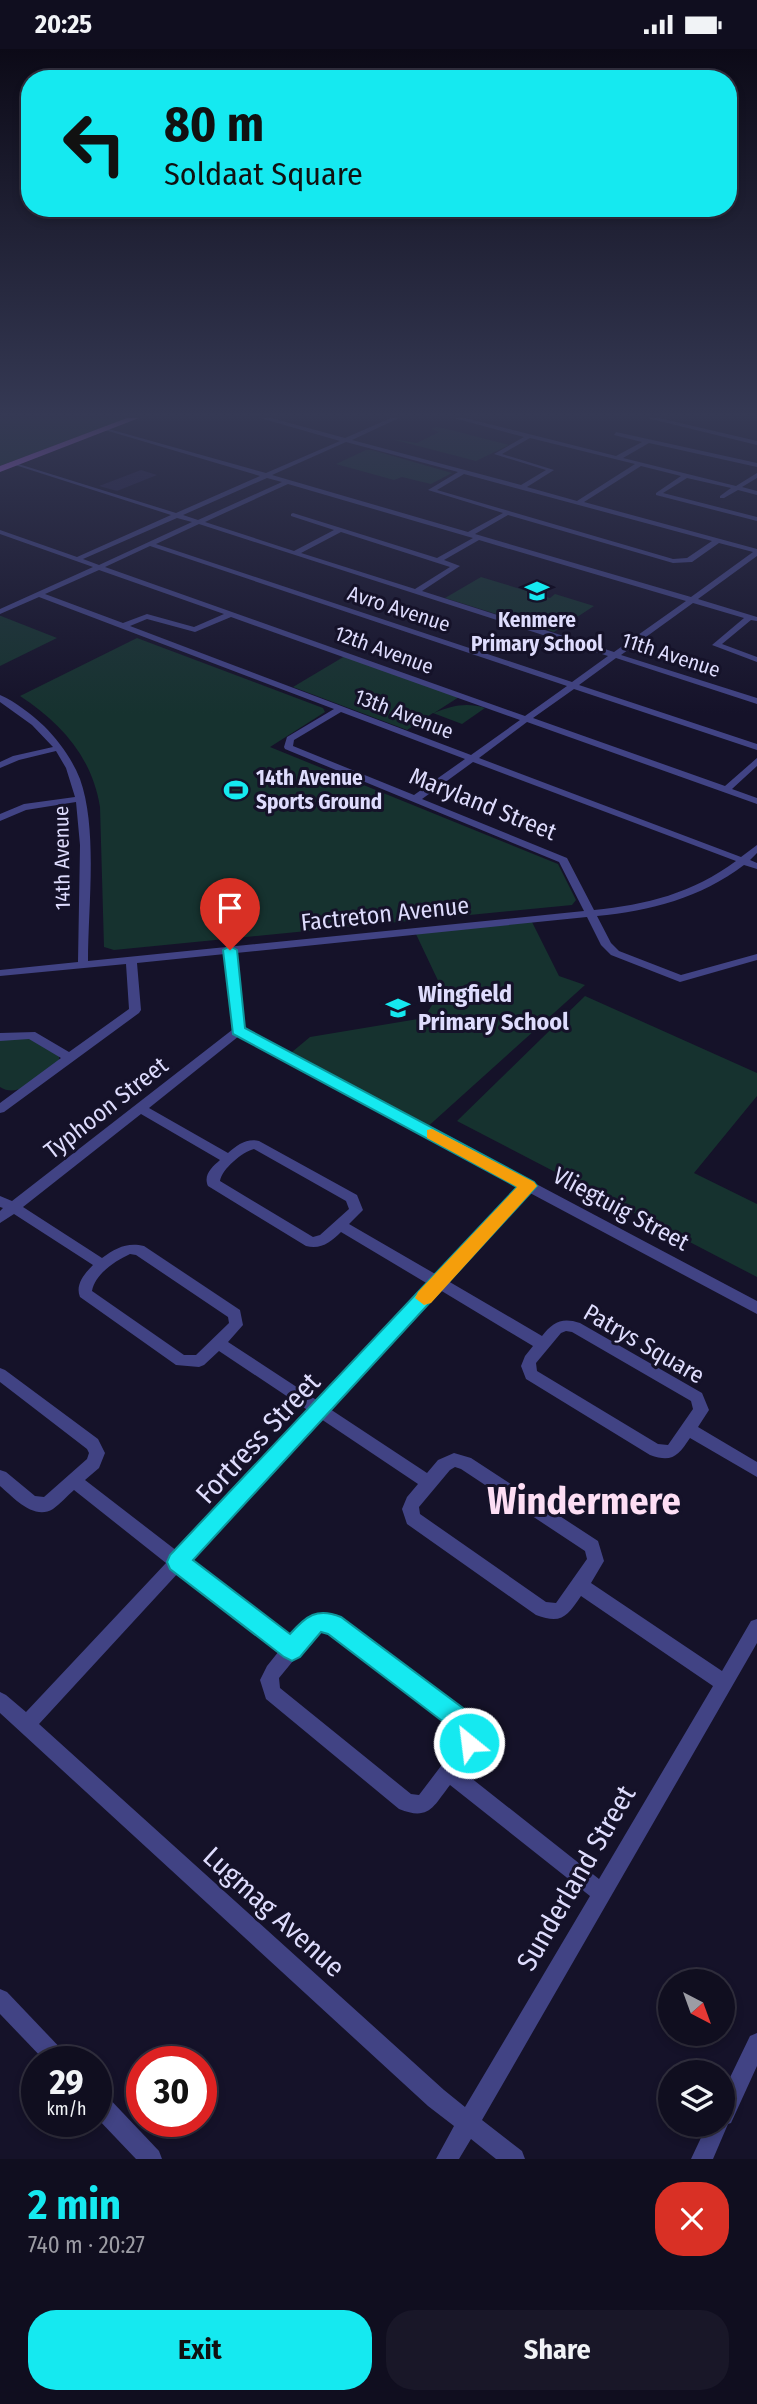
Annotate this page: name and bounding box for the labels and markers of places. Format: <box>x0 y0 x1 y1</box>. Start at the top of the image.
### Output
school or university icon: Kenmere Primary School <box>523 577 551 605</box>
place label: Kenmere Primary School <box>471 607 603 657</box>
place label: 14th Avenue Sports Ground <box>256 765 382 815</box>
sports icon: 14th Avenue Sports Ground <box>222 776 250 804</box>
pin <box>200 878 260 950</box>
place label: Wingfield Primary School <box>418 980 569 1036</box>
school or university icon: Wingfield Primary School <box>384 994 412 1022</box>

